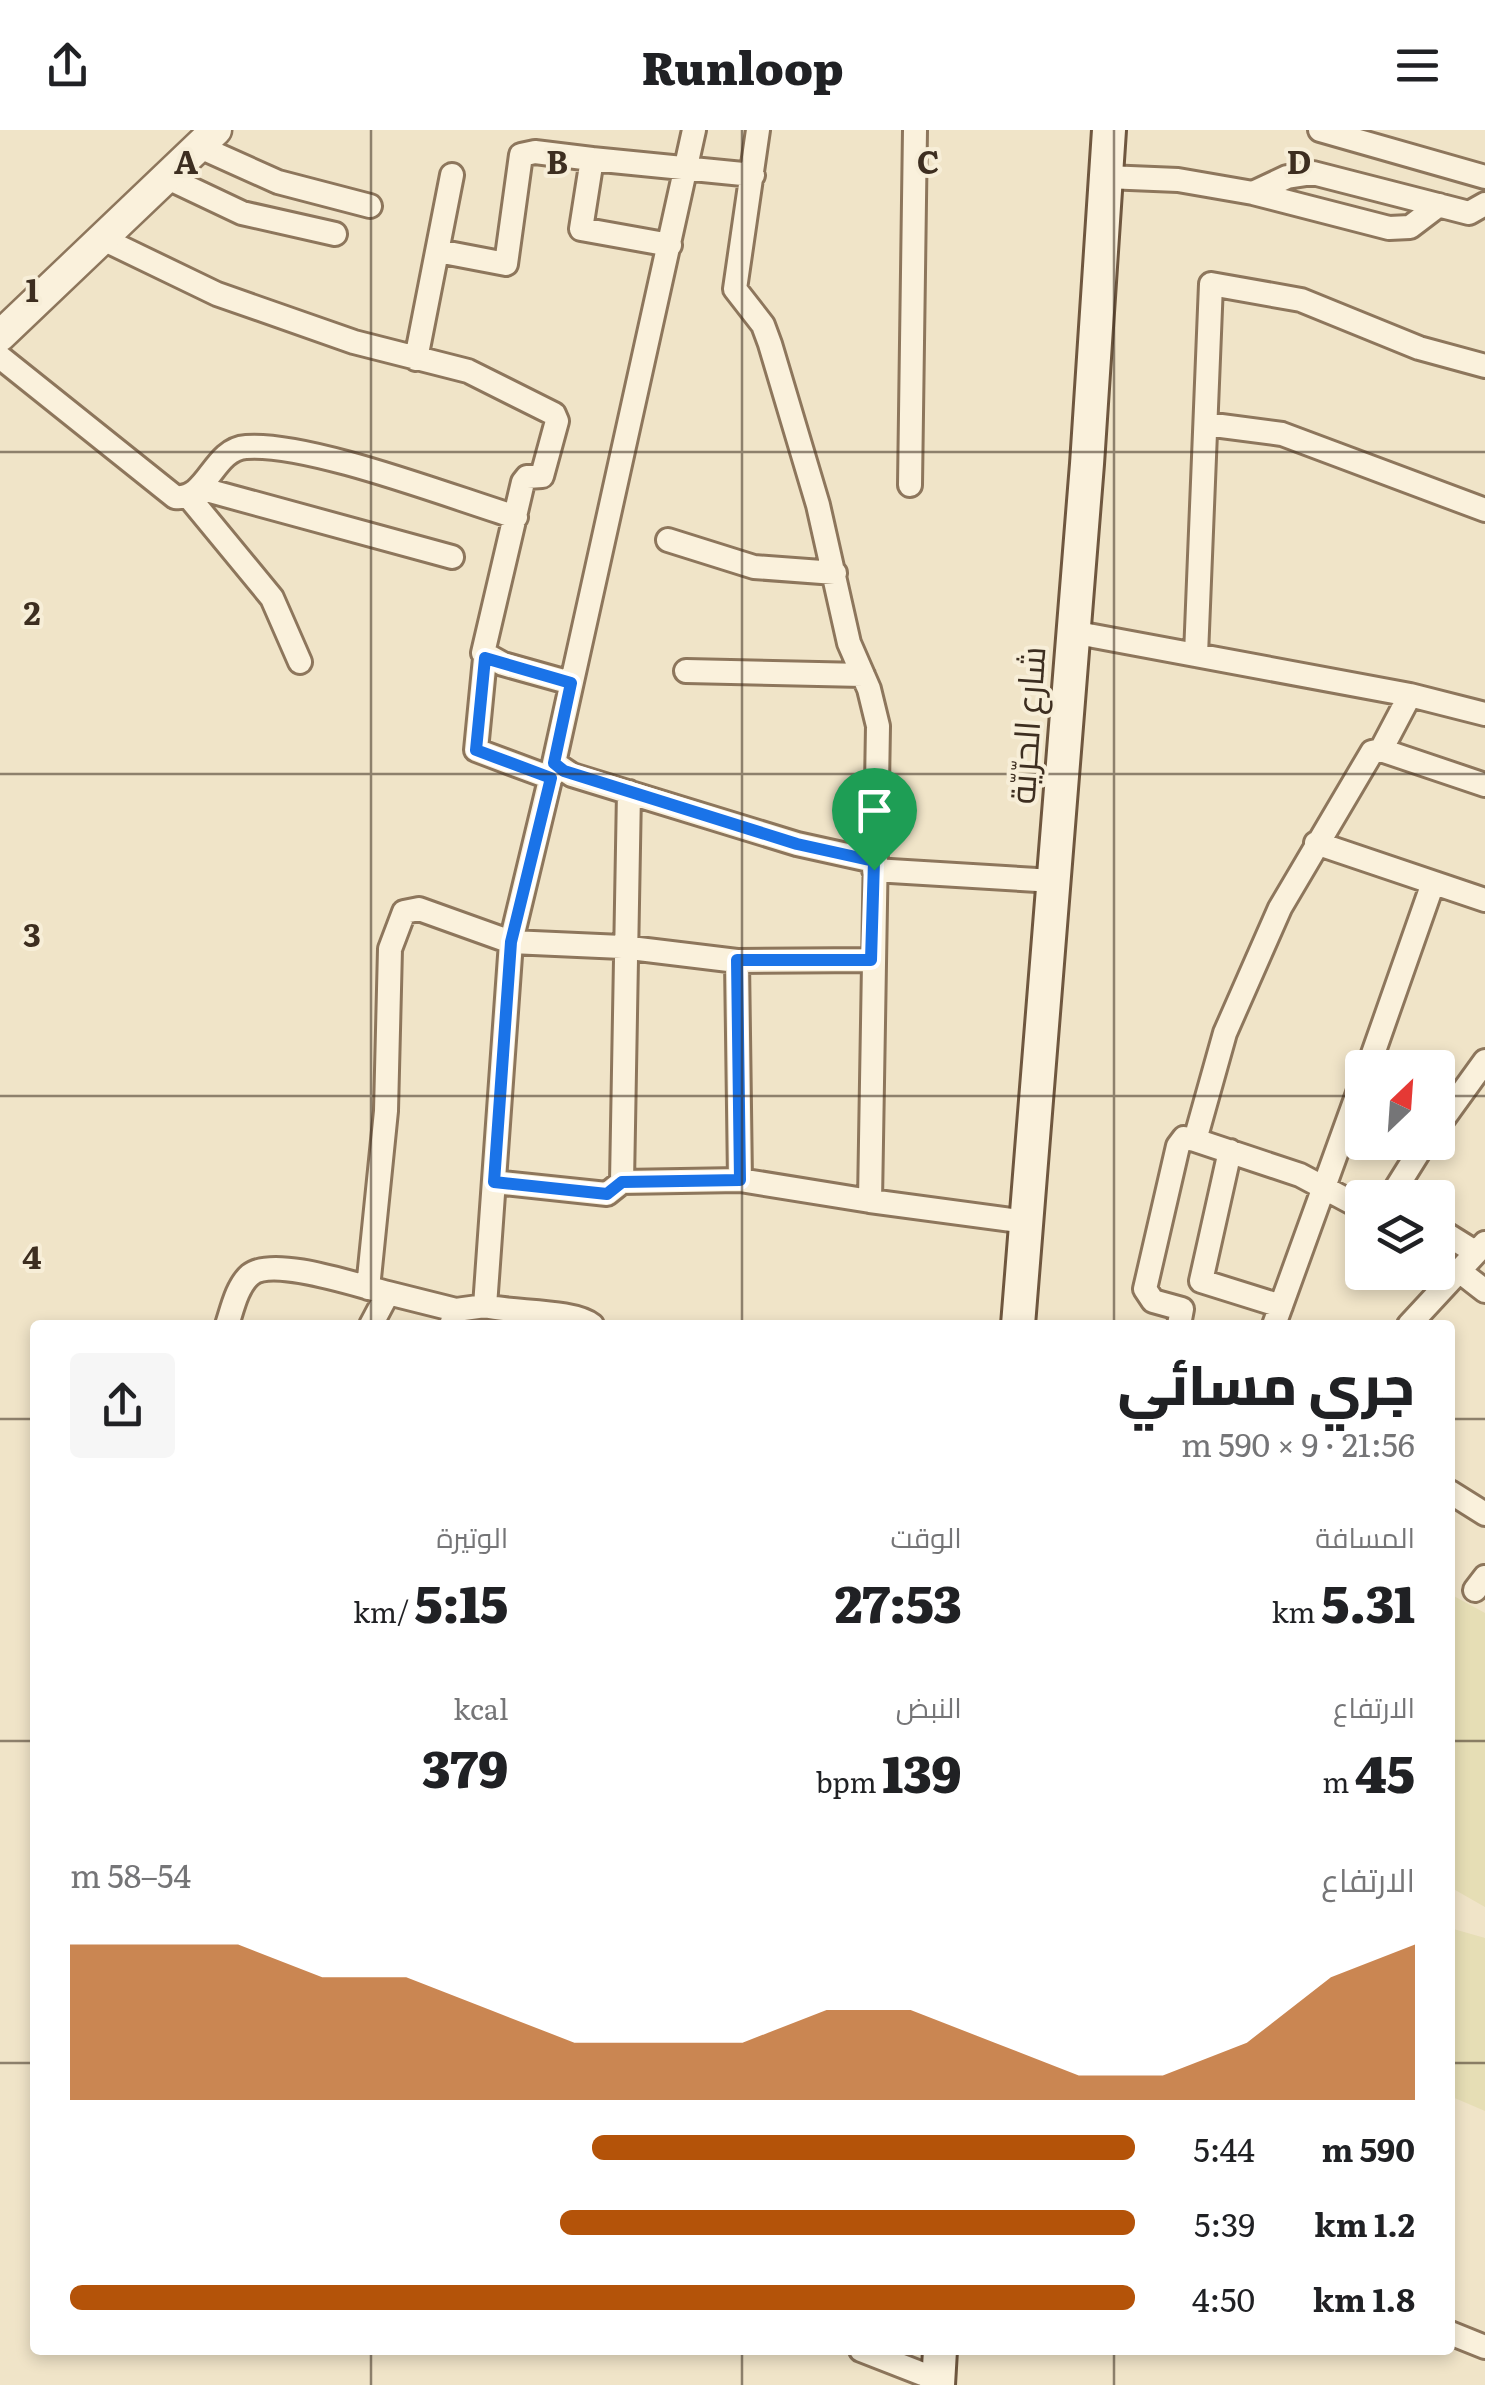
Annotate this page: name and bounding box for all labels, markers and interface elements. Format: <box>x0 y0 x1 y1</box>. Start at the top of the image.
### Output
text: Runloop <box>642 32 843 99</box>
icon: share <box>40 38 95 93</box>
icon: menu <box>1390 38 1445 93</box>
text: A <box>174 136 198 184</box>
text: B <box>546 136 568 184</box>
text: C <box>917 136 939 184</box>
text: D <box>1287 136 1311 184</box>
text: 1 <box>25 264 39 312</box>
text: 2 <box>23 587 41 635</box>
street label: شارع الحرّيّة <box>994 644 1056 806</box>
pin <box>832 768 917 871</box>
icon: arrive <box>847 783 902 838</box>
text: 3 <box>23 909 41 957</box>
north arrow <box>1345 1050 1455 1160</box>
map controls <box>1345 1050 1455 1290</box>
button: layers <box>1345 1180 1455 1290</box>
text: 4 <box>22 1231 42 1279</box>
text: جري مسائي <box>1118 1340 1415 1422</box>
button: share <box>70 1353 175 1458</box>
text: 21:56 · 9 × 590 m <box>1181 1419 1415 1467</box>
text: الوتيرة <box>436 1515 508 1557</box>
text: الوقت <box>890 1515 962 1557</box>
text: المسافة <box>1315 1515 1415 1557</box>
text: 5:15 <box>415 1564 508 1638</box>
text: 27:53 <box>835 1564 962 1638</box>
text: 5.31 <box>1321 1564 1415 1638</box>
text: /km <box>353 1590 415 1632</box>
text: km <box>1271 1590 1321 1632</box>
text: النبض <box>896 1685 962 1727</box>
text: الارتفاع <box>1333 1685 1415 1727</box>
text: kcal <box>453 1687 508 1729</box>
text: 379 <box>422 1729 508 1803</box>
text: 139 <box>882 1734 962 1808</box>
text: 45 <box>1355 1734 1415 1808</box>
text: bpm <box>816 1760 882 1802</box>
text: m <box>1322 1760 1355 1802</box>
text: 54–58 m <box>70 1850 191 1898</box>
text: الارتفاع <box>1321 1854 1415 1902</box>
text: 5:44 <box>1193 2124 1255 2172</box>
text: 590 m <box>1321 2124 1415 2172</box>
text: 5:39 <box>1194 2199 1255 2247</box>
text: 1.2 km <box>1314 2199 1415 2247</box>
text: 4:50 <box>1192 2274 1255 2322</box>
text: 1.8 km <box>1313 2274 1415 2322</box>

